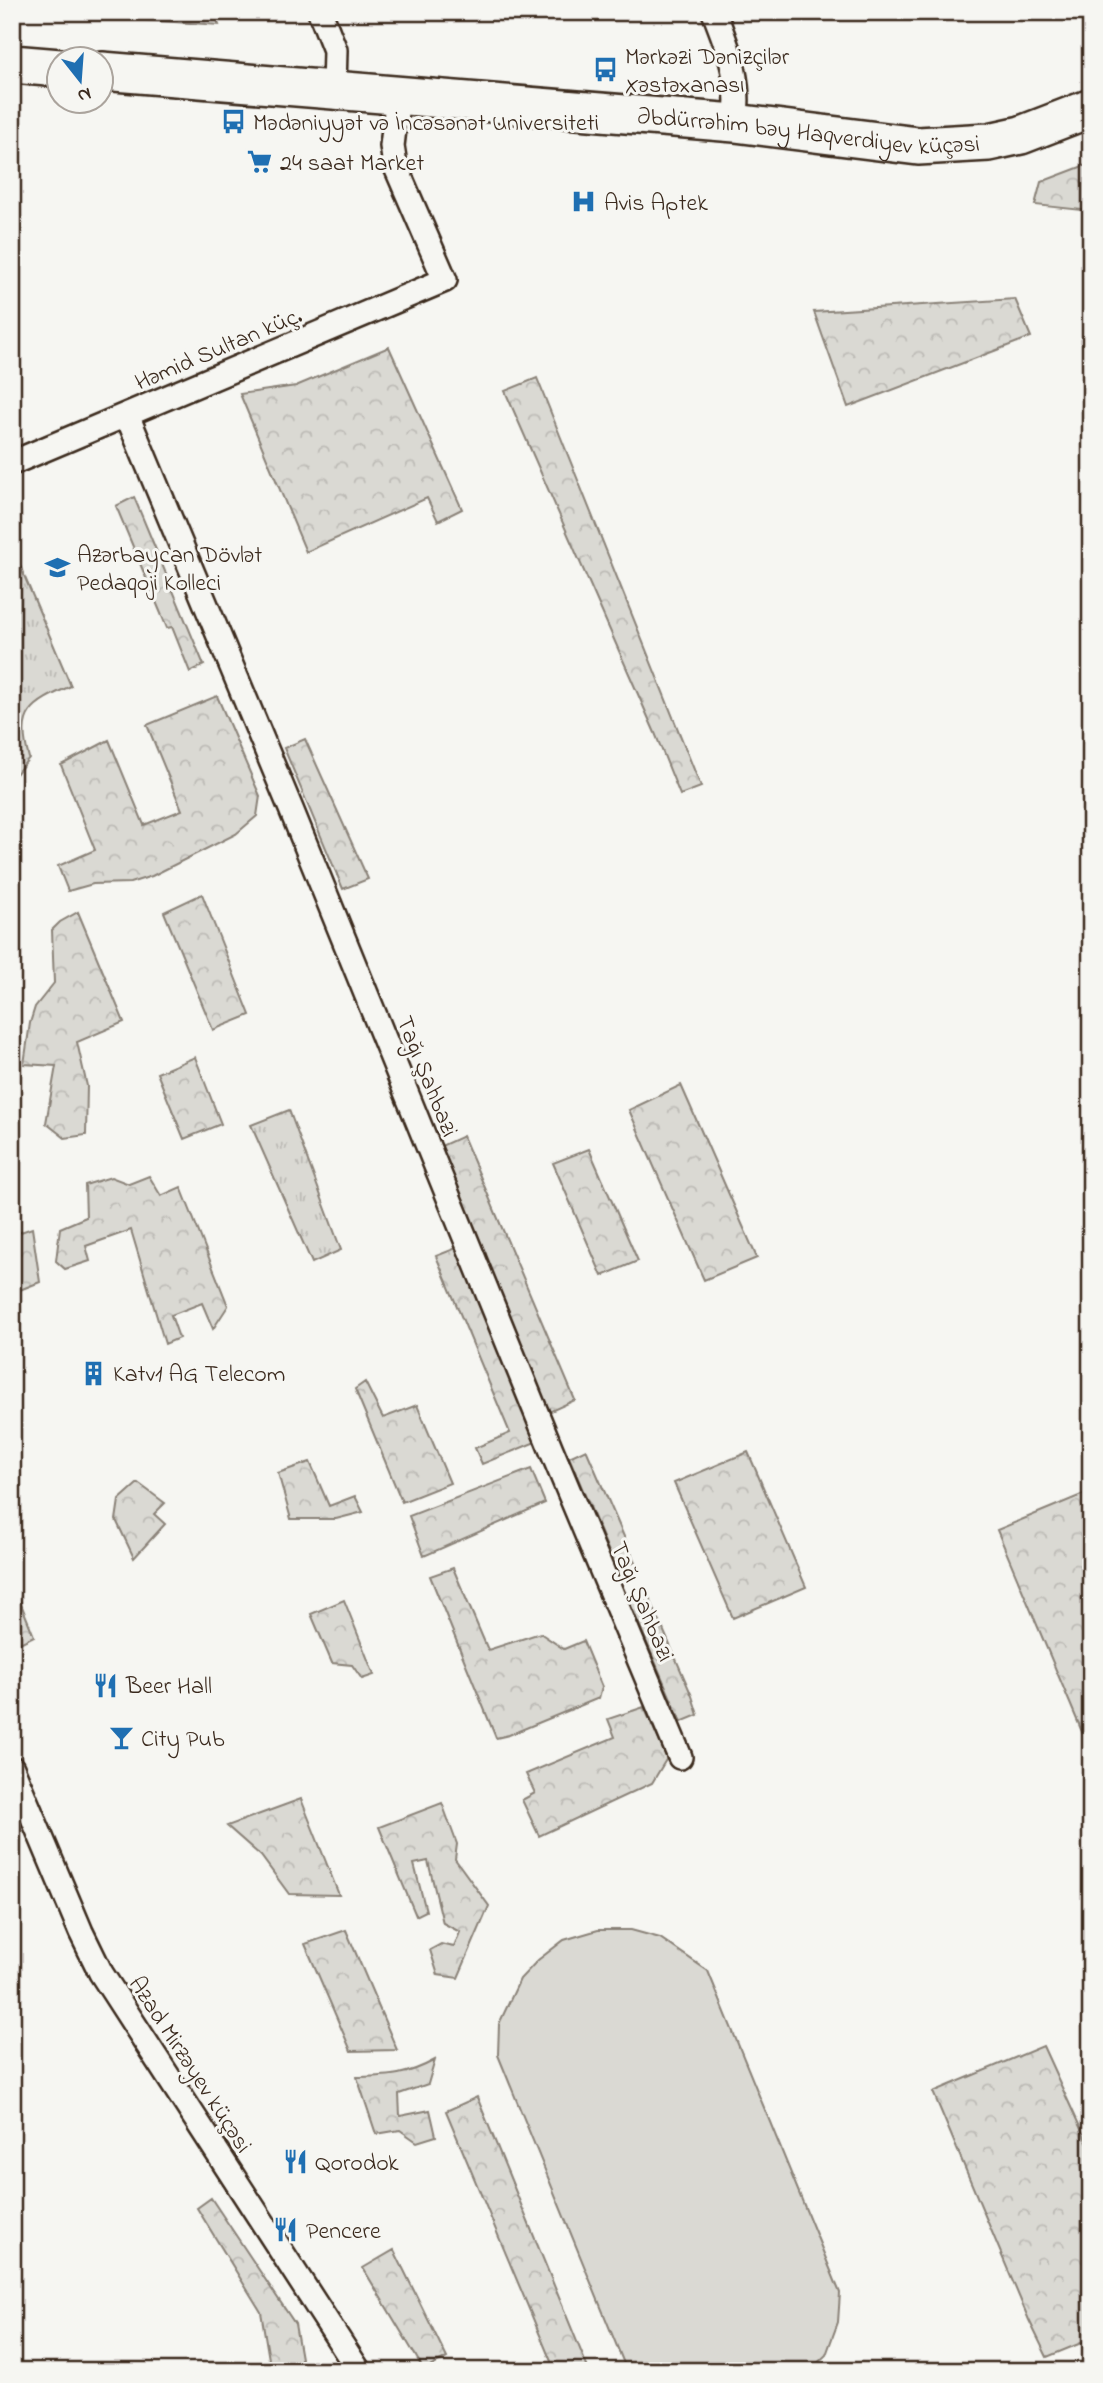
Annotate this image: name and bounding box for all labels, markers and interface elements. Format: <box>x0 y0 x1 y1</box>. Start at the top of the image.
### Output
place label: Mərkəzi Dənizçilər Xəstəxanası <box>625 41 790 104</box>
north arrow <box>46 46 116 116</box>
bus stop icon: Mərkəzi Dənizçilər Xəstəxanası <box>591 56 619 84</box>
text: N <box>74 79 94 109</box>
street label: Əbdürrəhim bəy Haqverdiyev küçəsi <box>635 100 981 166</box>
place label: Mədəniyyət və İncəsənət Universiteti <box>253 107 599 143</box>
bus stop icon: Mədəniyyət və İncəsənət Universiteti <box>219 108 247 136</box>
place label: 24 saat Market <box>280 147 424 182</box>
supermarket icon: 24 saat Market <box>246 148 274 176</box>
place label: Avis Aptek <box>604 187 708 222</box>
hospital icon: Avis Aptek <box>570 188 598 216</box>
street label: Həmid Sultan küç. <box>130 299 308 401</box>
place label: Azərbaycan Dövlət Pedaqoji Kolleci <box>77 539 262 602</box>
school or university icon: Azərbaycan Dövlət Pedaqoji Kolleci <box>43 554 71 582</box>
street label: Tağı Şahbazi <box>386 1011 466 1143</box>
place label: Katv1 AG Telecom <box>113 1358 285 1393</box>
building icon: Katv1 AG Telecom <box>79 1359 107 1387</box>
street label: Tağı Şahbazi <box>600 1536 682 1668</box>
place label: Beer Hall <box>125 1670 212 1705</box>
restaurant icon: Beer Hall <box>92 1671 120 1699</box>
place label: City Pub <box>141 1723 225 1759</box>
bar icon: City Pub <box>107 1724 135 1752</box>
street label: Azad Mirzəyev küçəsi <box>118 1970 259 2161</box>
place label: Qorodok <box>315 2147 399 2182</box>
restaurant icon: Qorodok <box>281 2148 309 2176</box>
place label: Pencere <box>306 2215 381 2250</box>
restaurant icon: Pencere <box>272 2216 300 2244</box>

